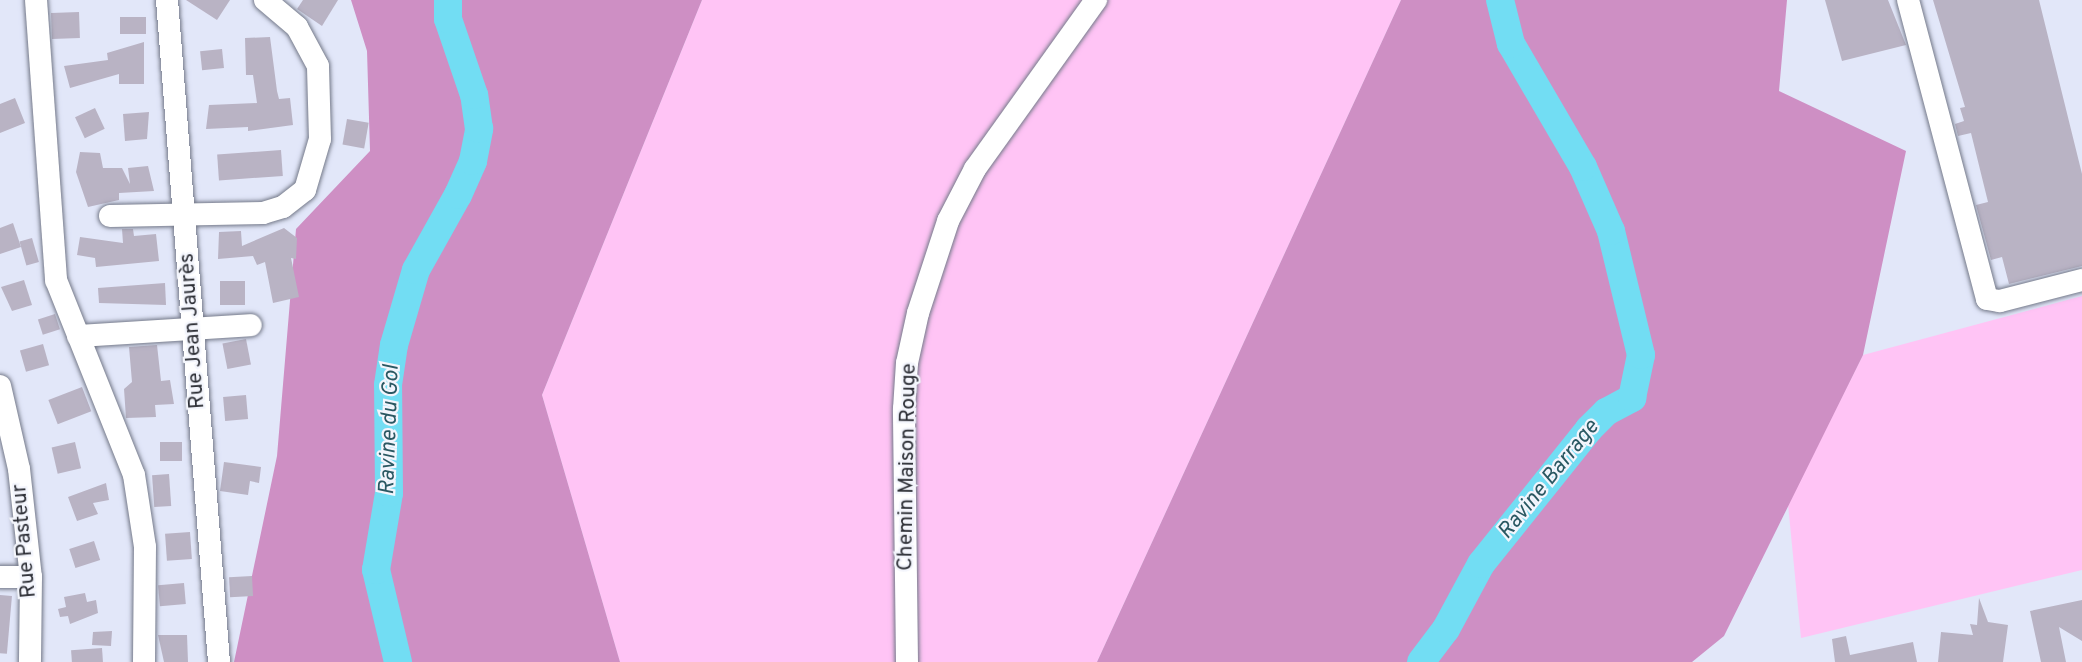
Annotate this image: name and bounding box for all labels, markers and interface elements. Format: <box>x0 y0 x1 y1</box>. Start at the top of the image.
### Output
street label: Rue Jean Jaurès <box>175 252 211 410</box>
street label: Chemin Maison Rouge <box>894 363 922 571</box>
water label: Ravine du Gol <box>375 365 405 495</box>
water label: Ravine Barrage <box>1493 415 1605 545</box>
street label: Rue Pasteur <box>7 483 43 599</box>

